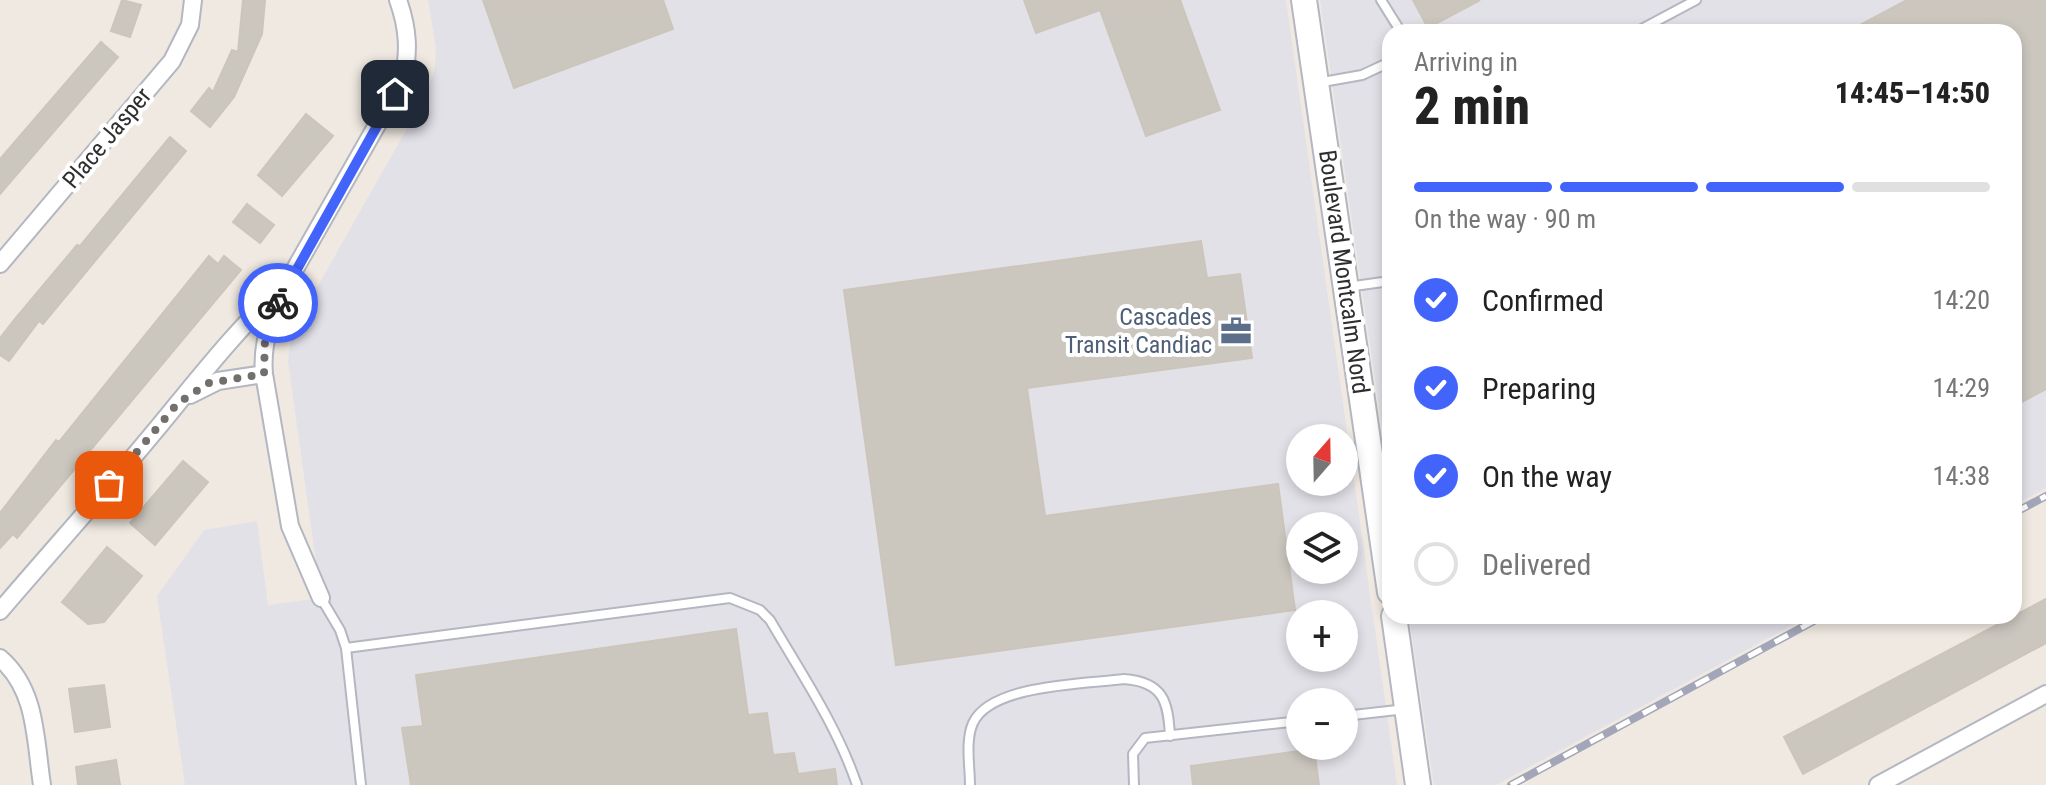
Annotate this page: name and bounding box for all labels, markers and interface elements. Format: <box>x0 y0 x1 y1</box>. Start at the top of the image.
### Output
text: Arriving in <box>1414 47 1518 77</box>
pin <box>361 60 429 128</box>
icon: home <box>373 72 417 116</box>
text: 14:45–14:50 <box>1835 75 1990 110</box>
text: 2 min <box>1414 76 1530 137</box>
street label: Place Jasper <box>57 82 157 194</box>
street label: Boulevard Montcalm Nord <box>1313 148 1375 396</box>
text: On the way · 90 m <box>1414 204 1596 234</box>
courier <box>238 263 318 343</box>
icon: check <box>1414 278 1458 322</box>
icon: bike <box>256 281 300 325</box>
text: Confirmed <box>1482 283 1604 318</box>
text: 14:20 <box>1933 285 1990 315</box>
place label: Cascades Transit Candiac <box>1065 303 1212 359</box>
office icon: Cascades Transit Candiac <box>1219 314 1253 348</box>
icon: check <box>1414 366 1458 410</box>
text: Preparing <box>1482 371 1596 406</box>
text: 14:29 <box>1933 373 1990 403</box>
north arrow <box>1286 424 1358 496</box>
map controls <box>1286 424 1358 760</box>
pin <box>75 451 143 519</box>
icon: check <box>1414 454 1458 498</box>
text: On the way <box>1482 459 1612 494</box>
text: 14:38 <box>1933 461 1990 491</box>
icon: bag <box>87 463 131 507</box>
button: layers <box>1286 512 1358 584</box>
text: Delivered <box>1482 547 1591 582</box>
button: + <box>1286 600 1358 672</box>
button: − <box>1286 688 1358 760</box>

